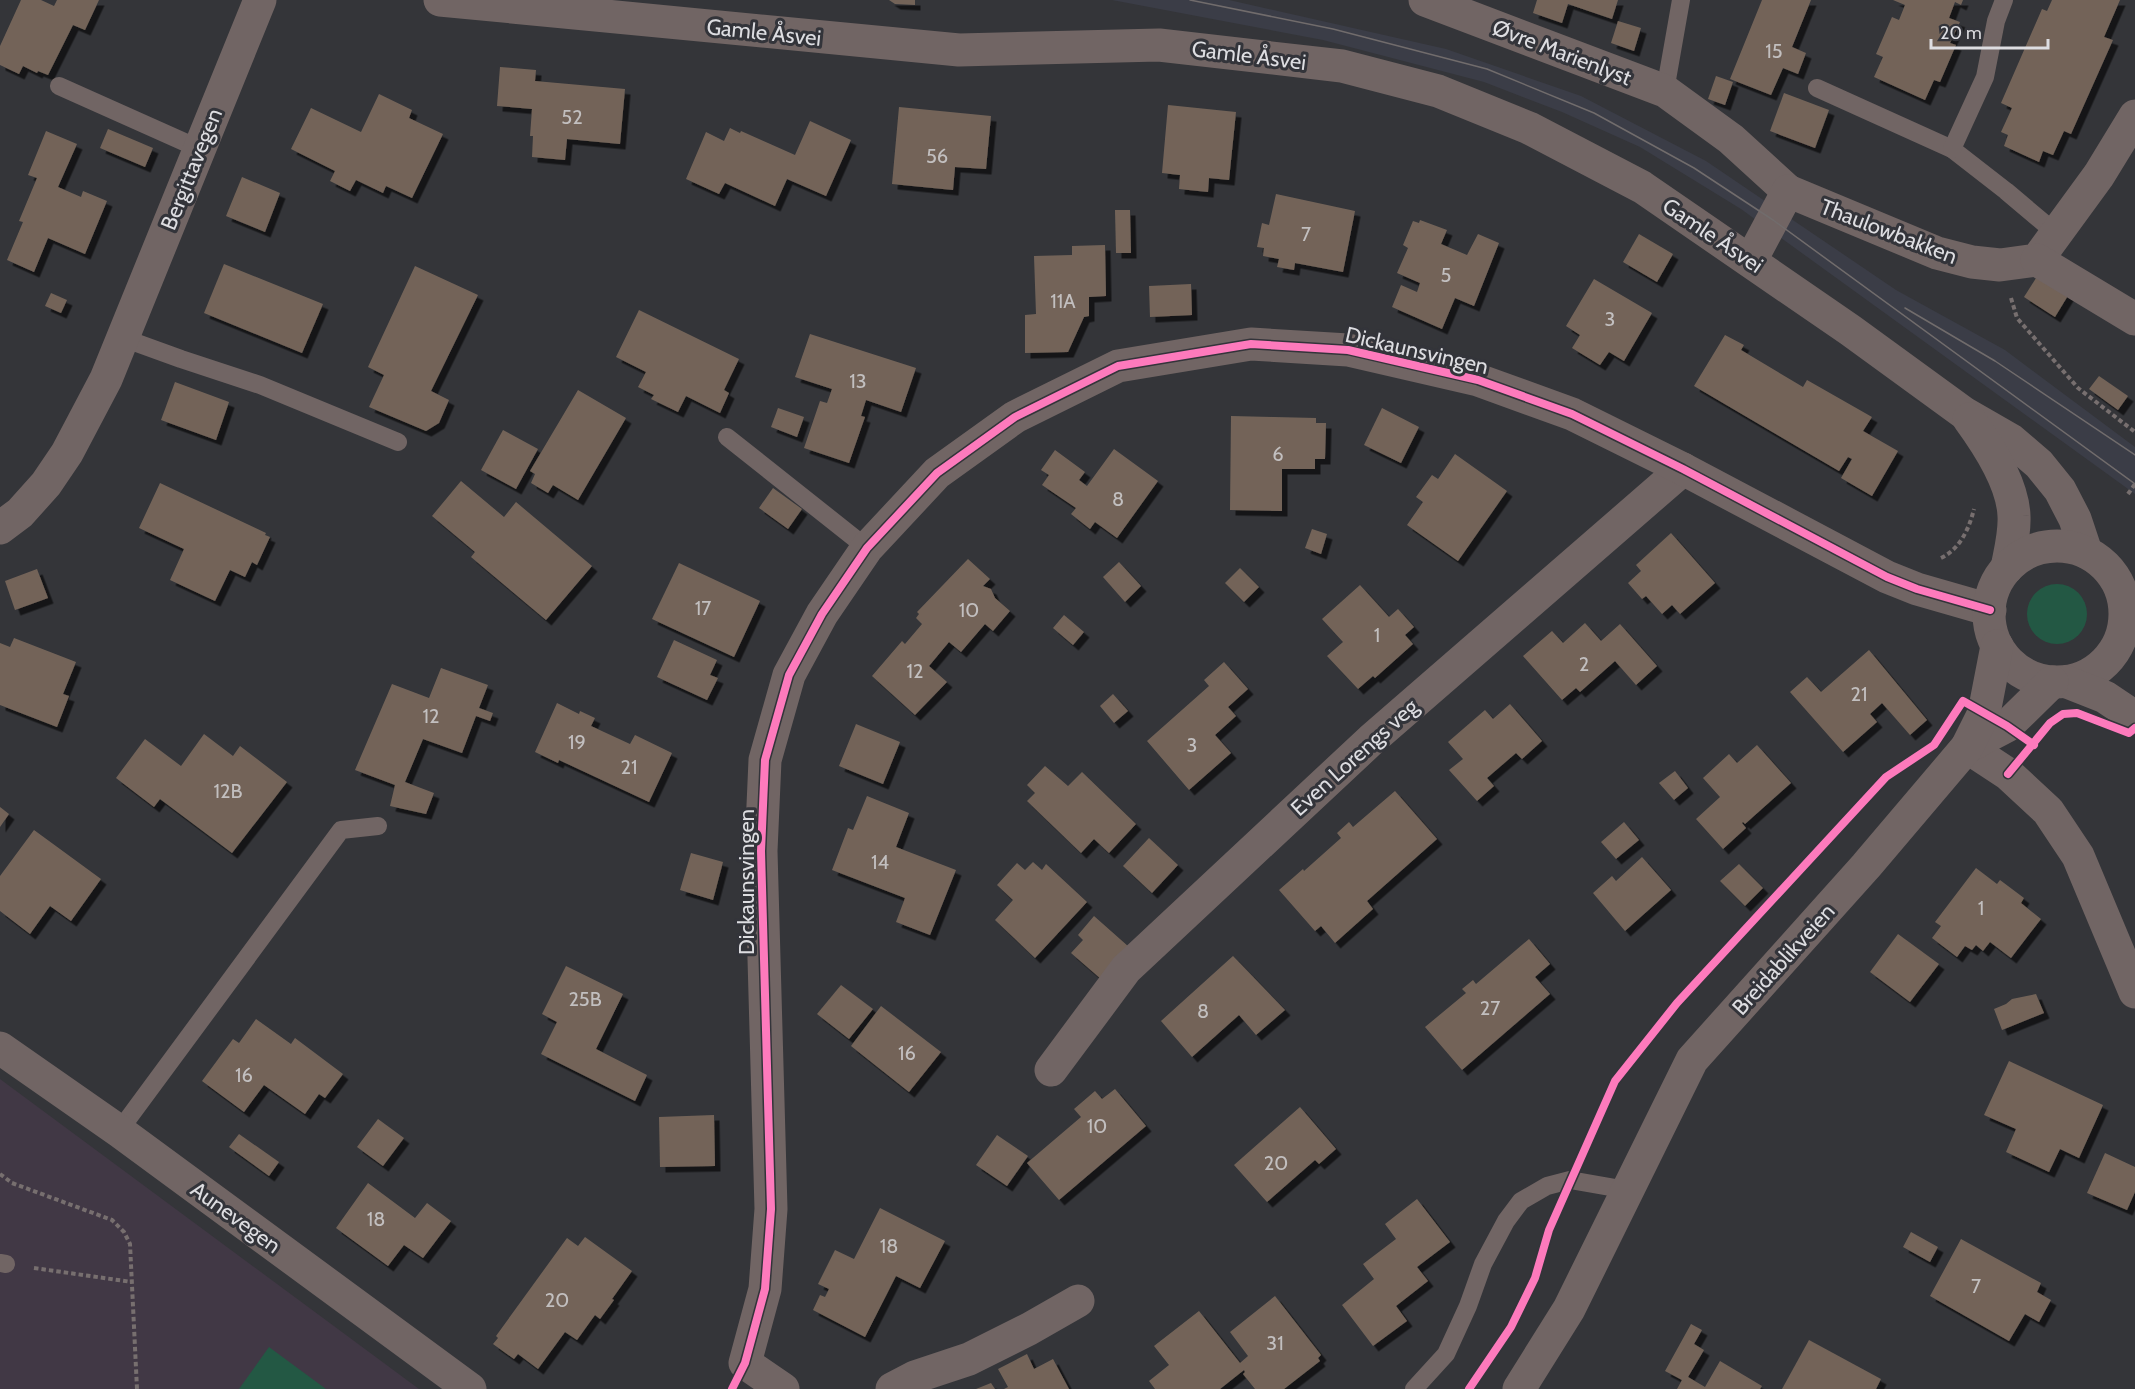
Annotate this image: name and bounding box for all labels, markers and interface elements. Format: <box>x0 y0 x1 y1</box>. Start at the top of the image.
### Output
scale bar <box>1931 12 2048 50</box>
street label: Gamle Åsvei <box>705 13 823 52</box>
street label: Øvre Marienlyst <box>1489 14 1636 92</box>
text: 20 m <box>1940 22 1982 44</box>
street label: Gamle Åsvei <box>1190 35 1308 76</box>
house number: 15 <box>1765 39 1783 63</box>
street label: Bergittavegen <box>155 104 228 234</box>
house number: 52 <box>561 105 583 129</box>
house number: 56 <box>926 144 948 168</box>
street label: Gamle Åsvei <box>1657 192 1768 279</box>
street label: Thaulowbakken <box>1817 193 1961 270</box>
house number: 7 <box>1301 222 1311 246</box>
house number: 5 <box>1441 263 1451 287</box>
house number: 11A <box>1050 289 1076 313</box>
house number: 3 <box>1605 307 1615 331</box>
street label: Dickaunsvingen <box>1343 321 1491 380</box>
house number: 13 <box>849 369 867 393</box>
house number: 6 <box>1272 442 1284 466</box>
house number: 8 <box>1112 487 1124 511</box>
house number: 17 <box>695 596 711 620</box>
house number: 10 <box>959 598 979 622</box>
house number: 1 <box>1374 623 1380 647</box>
house number: 2 <box>1579 652 1589 676</box>
house number: 12 <box>907 659 924 683</box>
house number: 21 <box>1851 682 1868 706</box>
street label: Even Lorengs veg <box>1285 692 1424 822</box>
house number: 12 <box>423 704 440 728</box>
house number: 19 <box>568 730 586 754</box>
house number: 3 <box>1187 733 1197 757</box>
house number: 21 <box>621 755 638 779</box>
house number: 12B <box>214 779 243 803</box>
street label: Dickaunsvingen <box>733 809 760 955</box>
house number: 14 <box>871 850 889 874</box>
house number: 1 <box>1978 896 1984 920</box>
street label: Breidablikveien <box>1726 898 1840 1021</box>
house number: 25B <box>568 987 602 1011</box>
house number: 27 <box>1480 996 1500 1020</box>
house number: 8 <box>1197 999 1209 1023</box>
house number: 16 <box>898 1041 916 1065</box>
house number: 16 <box>235 1063 253 1087</box>
house number: 10 <box>1087 1114 1107 1138</box>
house number: 20 <box>1264 1151 1288 1175</box>
street label: Aunevegen <box>185 1176 286 1259</box>
house number: 18 <box>367 1207 385 1231</box>
house number: 18 <box>880 1234 898 1258</box>
house number: 7 <box>1971 1274 1981 1298</box>
house number: 20 <box>545 1288 569 1312</box>
house number: 31 <box>1266 1331 1284 1355</box>

